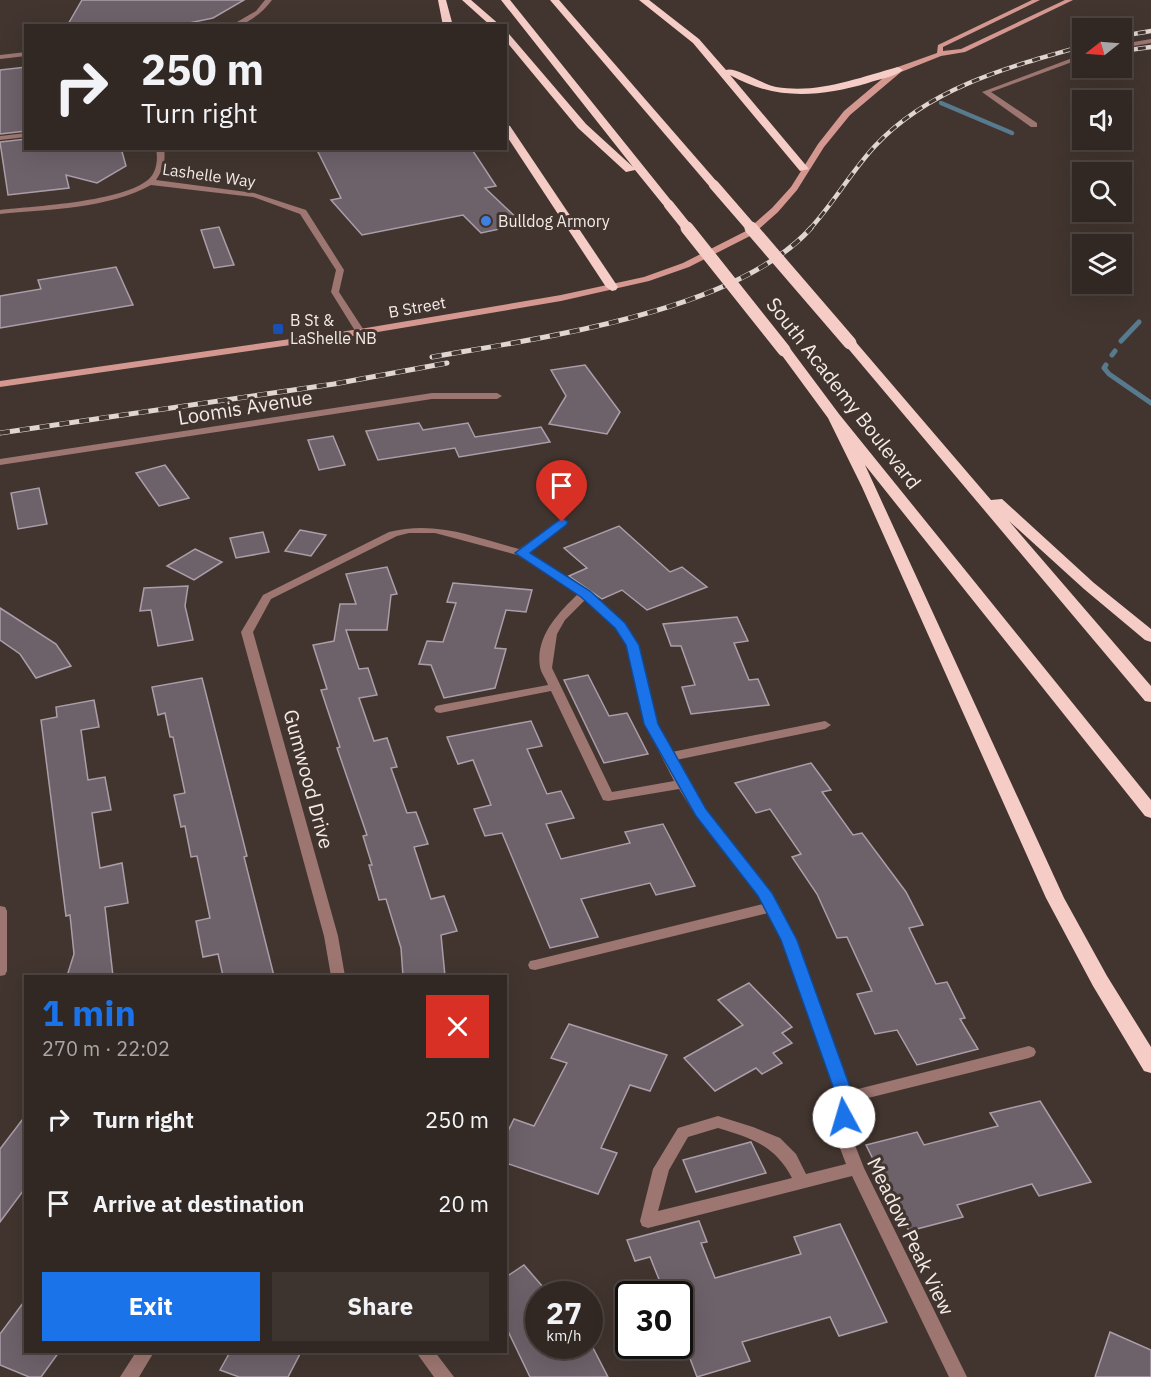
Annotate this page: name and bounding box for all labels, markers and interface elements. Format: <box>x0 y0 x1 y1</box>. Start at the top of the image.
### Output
north arrow <box>1072 18 1132 78</box>
map controls <box>1072 18 1132 294</box>
text: 250 m <box>141 42 264 97</box>
icon: right <box>42 48 120 126</box>
button: sound <box>1072 90 1132 150</box>
text: Turn right <box>141 95 258 130</box>
street label: Lashelle Way <box>161 159 257 191</box>
button: search <box>1072 162 1132 222</box>
place label: Bulldog Armory <box>498 211 610 231</box>
marker: Bulldog Armory <box>479 214 493 228</box>
button: layers <box>1072 234 1132 294</box>
street label: B Street <box>387 292 447 322</box>
street label: South Academy Boulevard <box>761 292 927 494</box>
place label: B St & LaShelle NB <box>290 310 377 348</box>
marker: B St & LaShelle NB <box>271 322 285 336</box>
street label: Loomis Avenue <box>176 383 314 431</box>
pin <box>536 460 587 522</box>
icon: arrive <box>545 469 578 502</box>
street label: Gumwood Drive <box>277 706 341 852</box>
text: 1 min <box>42 989 136 1036</box>
button: close <box>426 995 489 1058</box>
text: 270 m · 22:02 <box>42 1035 170 1062</box>
position arrow <box>812 1085 876 1149</box>
icon: right <box>42 1103 75 1136</box>
text: Turn right <box>93 1105 194 1134</box>
text: 250 m <box>425 1105 489 1134</box>
street label: Meadow Peak View <box>861 1152 961 1320</box>
icon: arrive <box>42 1187 75 1220</box>
text: Arrive at destination <box>93 1189 304 1218</box>
text: 20 m <box>438 1189 489 1218</box>
button: Exit <box>42 1272 260 1341</box>
button: Share <box>272 1272 489 1341</box>
speed limit sign: 30 <box>615 1281 693 1359</box>
text: 27 <box>546 1293 582 1332</box>
text: km/h <box>546 1326 582 1345</box>

